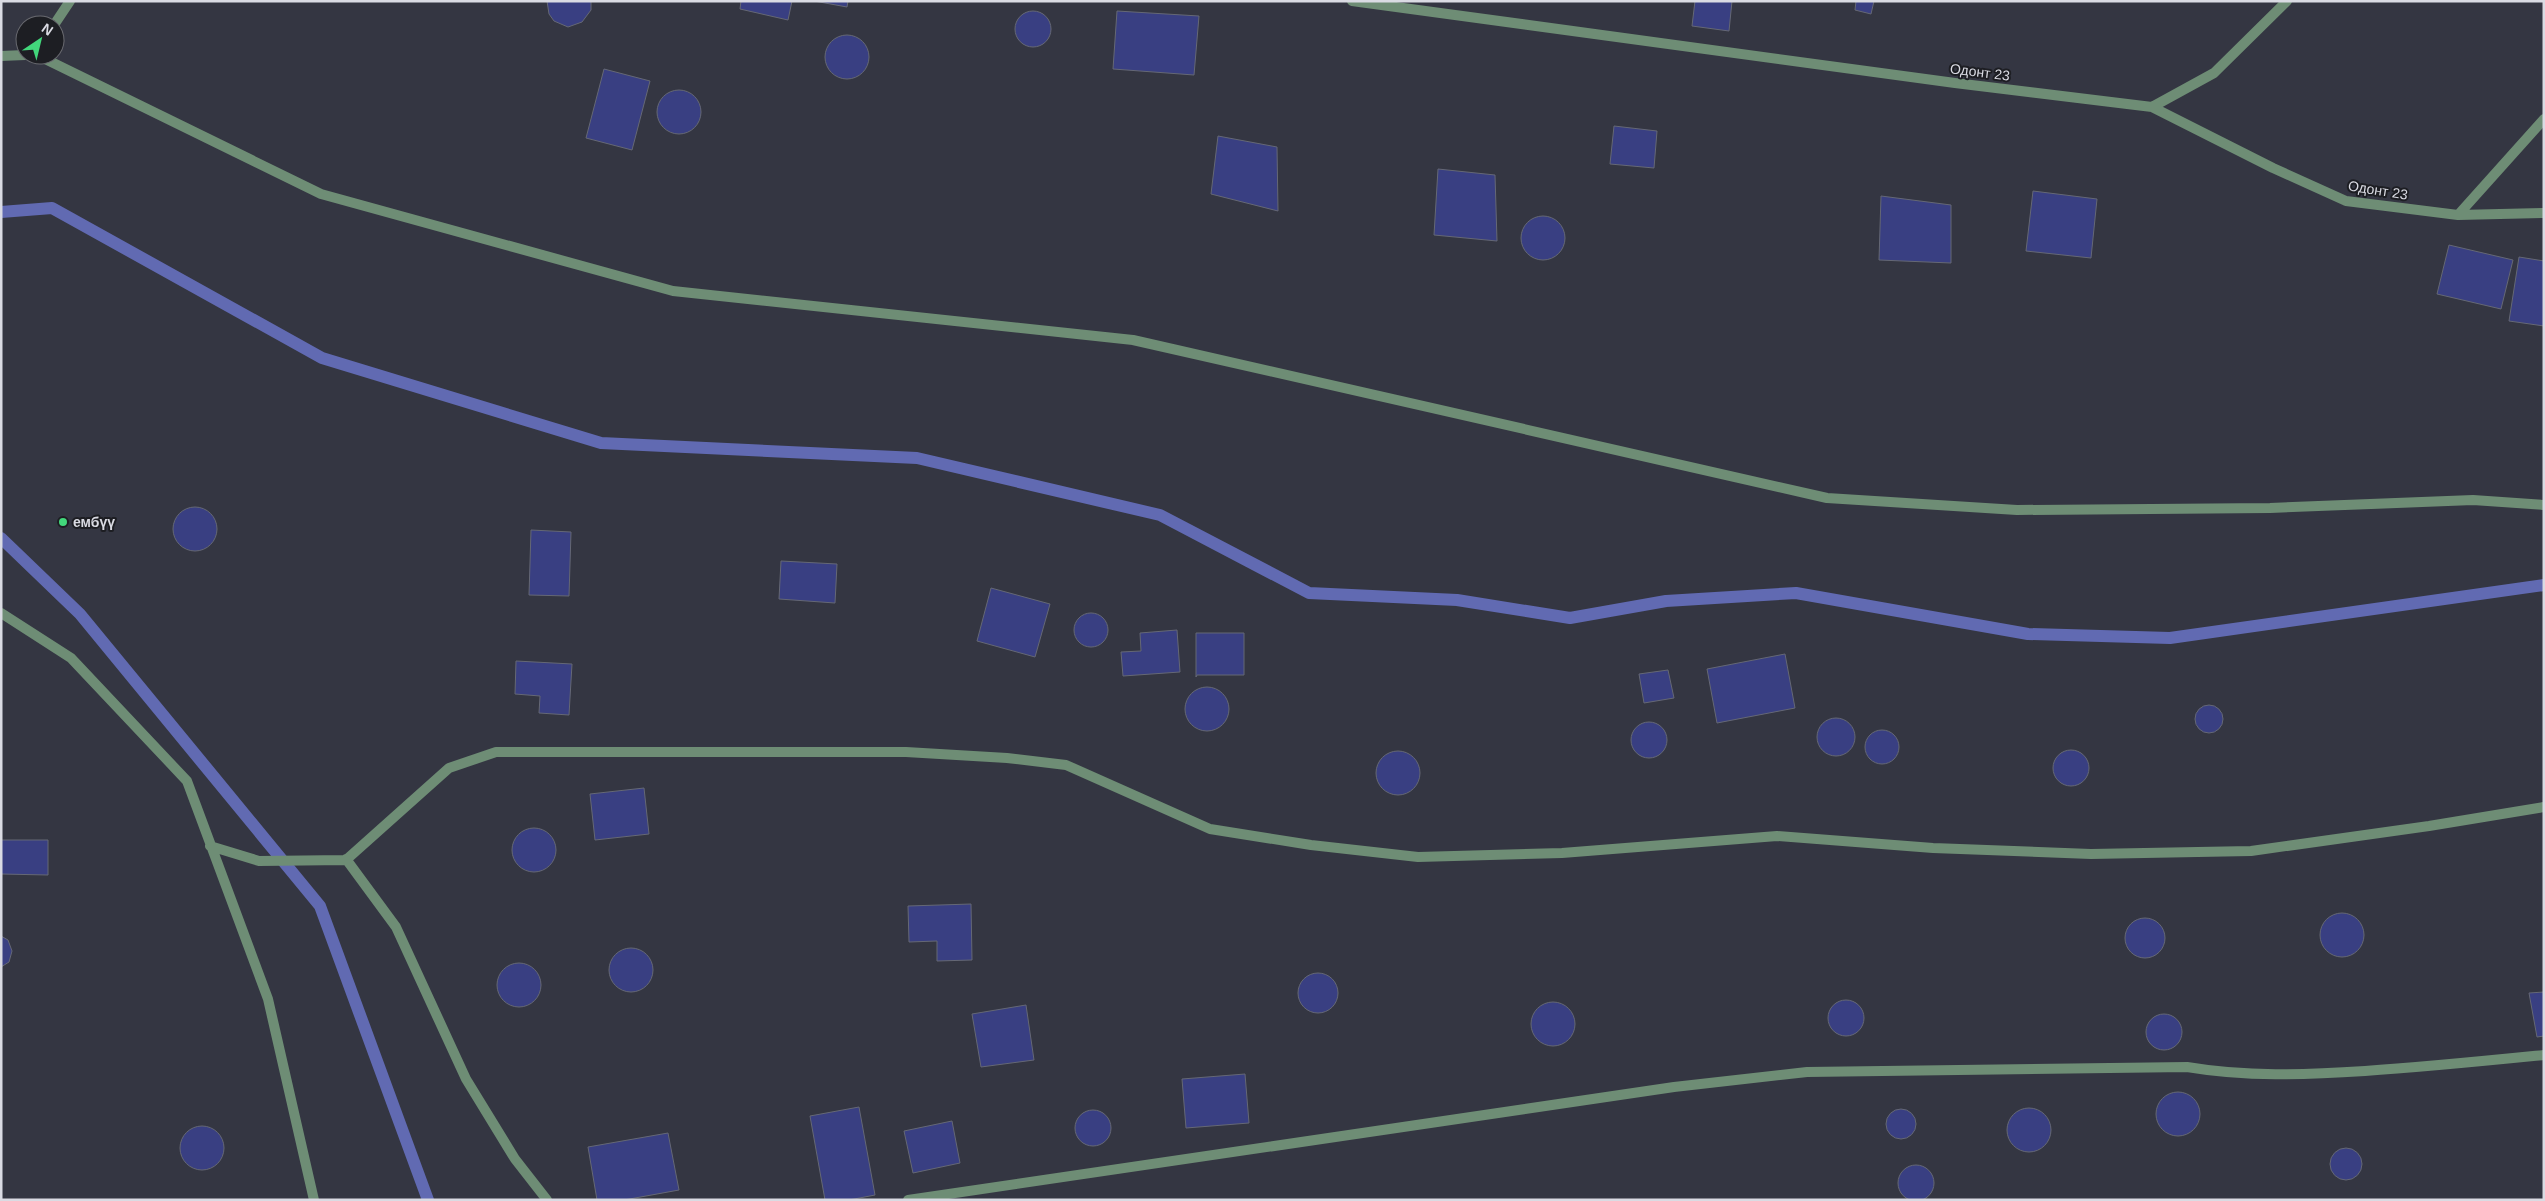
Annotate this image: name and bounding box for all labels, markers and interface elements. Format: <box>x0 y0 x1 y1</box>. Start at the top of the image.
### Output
north arrow <box>15 15 65 65</box>
text: N <box>39 20 56 39</box>
street label: Одонт 23 <box>1949 60 2011 84</box>
street label: Одонт 23 <box>2347 177 2409 203</box>
place label: ембүү <box>73 514 115 530</box>
marker: ембүү <box>57 516 69 528</box>

